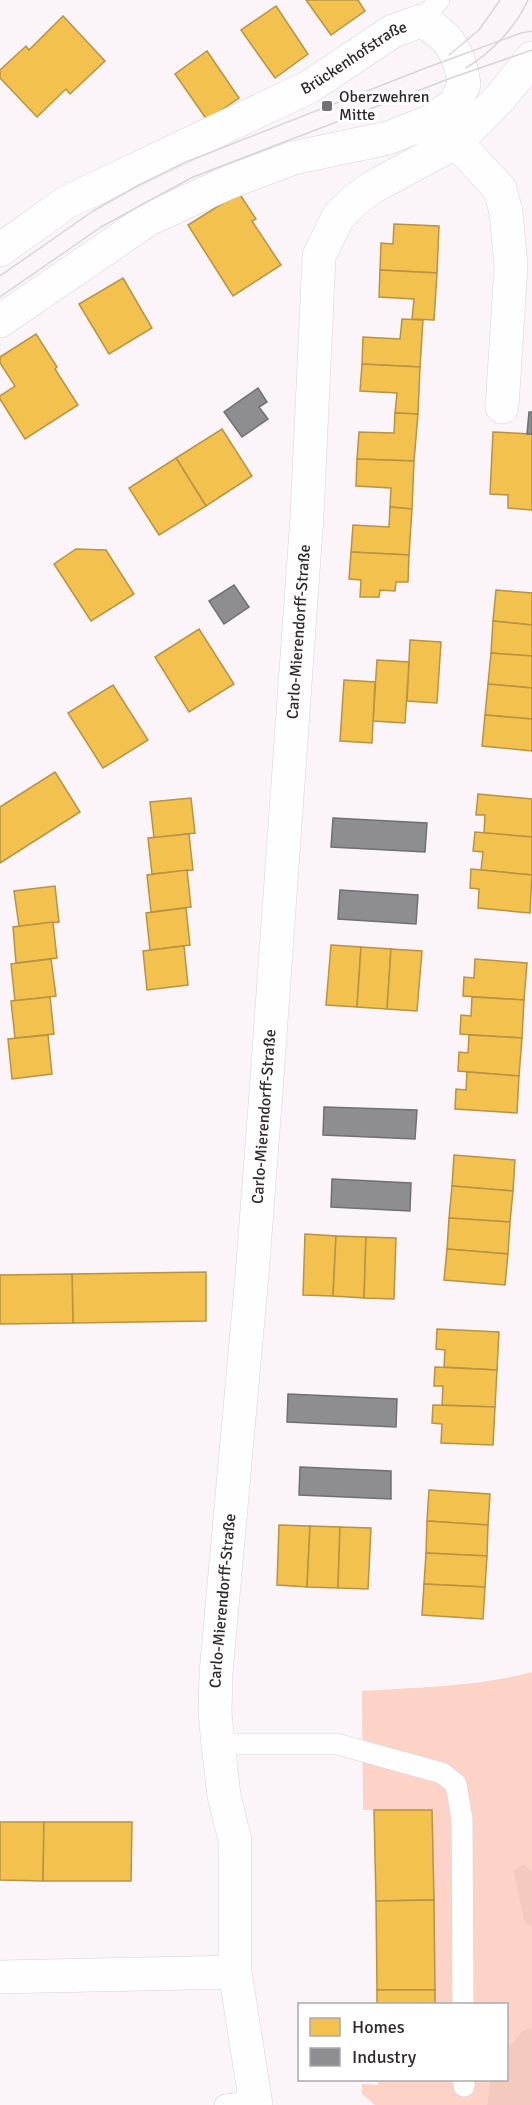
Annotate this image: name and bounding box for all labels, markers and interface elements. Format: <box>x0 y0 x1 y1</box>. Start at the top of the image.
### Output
street label: Brückenhofstraße <box>298 17 410 99</box>
place label: Oberzwehren Mitte <box>339 87 430 125</box>
marker: Oberzwehren Mitte <box>320 99 334 113</box>
street label: Carlo-Mierendorff-Straße <box>283 544 315 720</box>
street label: Carlo-Mierendorff-Straße <box>247 1029 280 1205</box>
street label: Carlo-Mierendorff-Straße <box>206 1513 240 1688</box>
legend <box>298 2003 508 2081</box>
text: Homes <box>352 2016 405 2038</box>
text: Industry <box>352 2046 417 2068</box>

